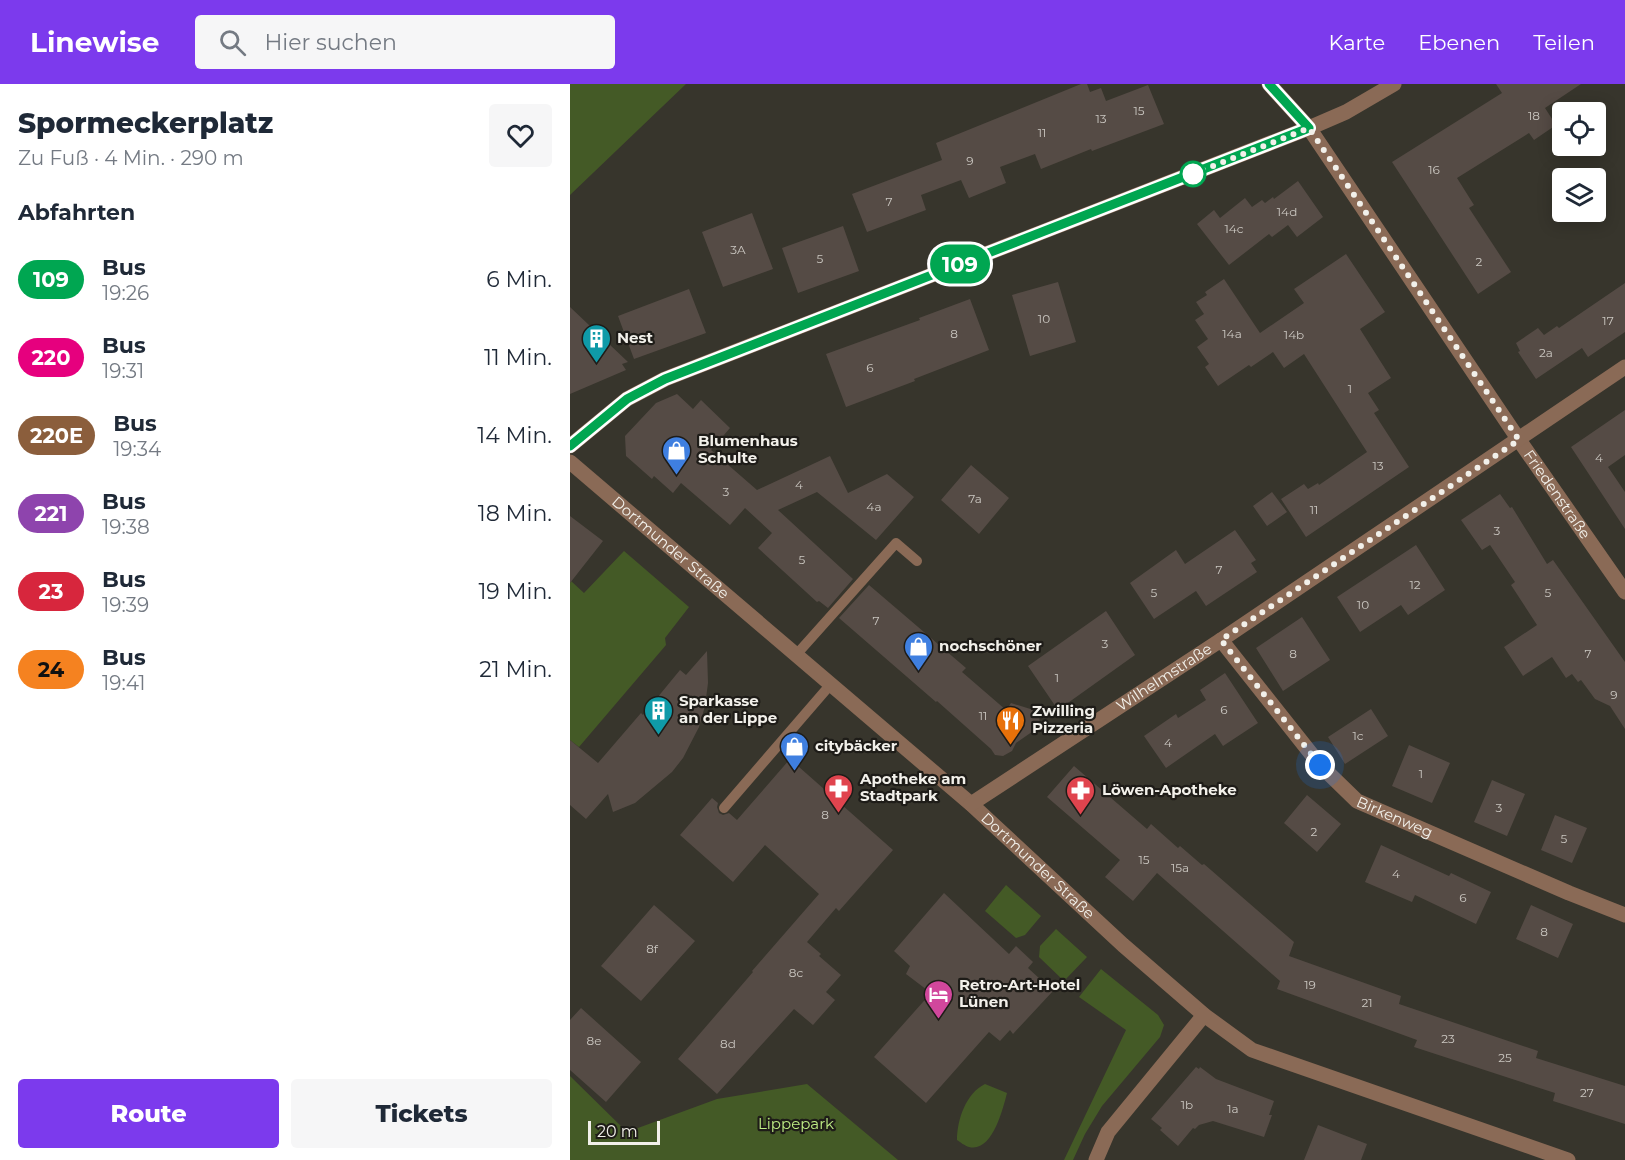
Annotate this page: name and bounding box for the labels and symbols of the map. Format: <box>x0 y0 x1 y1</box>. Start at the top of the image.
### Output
house number: 15 <box>1133 103 1145 118</box>
house number: 18 <box>1528 108 1540 123</box>
house number: 13 <box>1095 111 1107 126</box>
house number: 11 <box>1038 125 1046 140</box>
house number: 9 <box>966 153 974 168</box>
unlabelled marker <box>1180 161 1206 187</box>
house number: 16 <box>1428 162 1440 177</box>
house number: 7 <box>885 194 893 209</box>
house number: 14d <box>1277 204 1297 219</box>
house number: 14c <box>1224 221 1244 236</box>
house number: 3A <box>730 242 746 257</box>
line badge: 109 <box>926 244 994 284</box>
house number: 5 <box>817 251 824 266</box>
house number: 2 <box>1476 254 1483 269</box>
house number: 10 <box>1038 311 1050 326</box>
house number: 17 <box>1602 313 1614 328</box>
building icon: Nest <box>580 322 612 364</box>
house number: 8 <box>950 326 958 341</box>
house number: 14a <box>1222 326 1242 341</box>
house number: 14b <box>1284 327 1304 342</box>
place label: Nest <box>617 328 654 347</box>
house number: 2a <box>1539 345 1553 360</box>
house number: 6 <box>866 360 874 375</box>
house number: 1 <box>1348 381 1352 396</box>
place label: Blumenhaus Schulte <box>698 431 798 467</box>
shop icon: Blumenhaus Schulte <box>661 434 693 476</box>
street label: Friedenstraße <box>1520 446 1595 543</box>
house number: 4 <box>1595 450 1603 465</box>
house number: 13 <box>1372 458 1384 473</box>
house number: 4 <box>795 477 803 492</box>
house number: 3 <box>723 484 730 499</box>
house number: 7a <box>968 491 982 506</box>
street label: Dortmunder Straße <box>608 492 733 603</box>
house number: 4a <box>866 499 882 514</box>
house number: 11 <box>1310 502 1318 517</box>
house number: 3 <box>1494 523 1501 538</box>
house number: 5 <box>799 552 806 567</box>
house number: 7 <box>1215 562 1223 577</box>
house number: 12 <box>1409 577 1421 592</box>
house number: 5 <box>1151 585 1158 600</box>
house number: 5 <box>1545 585 1552 600</box>
house number: 10 <box>1357 597 1369 612</box>
house number: 7 <box>872 613 880 628</box>
shop icon: nochschöner <box>902 630 934 672</box>
place label: nochschöner <box>939 636 1042 655</box>
house number: 3 <box>1102 636 1109 651</box>
street label: Wilhelmstraße <box>1112 639 1215 715</box>
house number: 8 <box>1289 646 1297 661</box>
house number: 7 <box>1584 646 1592 661</box>
house number: 1 <box>1055 670 1059 685</box>
house number: 9 <box>1610 687 1618 702</box>
place label: Sparkasse an der Lippe <box>679 691 777 727</box>
building icon: Sparkasse an der Lippe <box>642 694 674 736</box>
place label: Zwilling Pizzeria <box>1032 701 1095 737</box>
house number: 6 <box>1220 702 1228 717</box>
restaurant icon: Zwilling Pizzeria <box>995 704 1027 746</box>
house number: 11 <box>979 708 987 723</box>
house number: 1c <box>1352 728 1364 743</box>
shop icon: citybäcker <box>778 730 810 772</box>
house number: 4 <box>1164 735 1172 750</box>
place label: citybäcker <box>815 736 898 755</box>
your location <box>1305 750 1335 780</box>
house number: 1 <box>1419 766 1423 781</box>
place label: Apotheke am Stadtpark <box>859 769 966 805</box>
pharmacy icon: Apotheke am Stadtpark <box>823 772 855 814</box>
pharmacy icon: Löwen-Apotheke <box>1065 774 1097 816</box>
place label: Löwen-Apotheke <box>1102 780 1237 799</box>
street label: Birkenweg <box>1354 792 1436 842</box>
house number: 3 <box>1496 800 1503 815</box>
house number: 8 <box>821 807 829 822</box>
street label: Dortmunder Straße <box>977 808 1099 923</box>
house number: 2 <box>1311 824 1318 839</box>
house number: 5 <box>1561 831 1568 846</box>
house number: 15 <box>1138 852 1150 867</box>
house number: 15a <box>1171 860 1189 875</box>
house number: 4 <box>1392 866 1400 881</box>
house number: 6 <box>1459 890 1467 905</box>
house number: 8 <box>1540 924 1548 939</box>
house number: 8f <box>646 941 659 956</box>
house number: 8c <box>789 965 803 980</box>
place label: Retro-Art-Hotel Lünen <box>959 975 1080 1011</box>
house number: 19 <box>1304 977 1316 992</box>
hotel icon: Retro-Art-Hotel Lünen <box>922 978 954 1020</box>
house number: 21 <box>1361 995 1373 1010</box>
house number: 23 <box>1441 1031 1455 1046</box>
house number: 8e <box>587 1033 601 1048</box>
house number: 8d <box>720 1036 736 1051</box>
house number: 25 <box>1498 1050 1512 1065</box>
house number: 27 <box>1580 1085 1594 1100</box>
house number: 1b <box>1181 1097 1193 1112</box>
house number: 1a <box>1227 1101 1239 1116</box>
park label: Lippepark <box>758 1114 834 1133</box>
scale bar <box>588 1118 660 1146</box>

